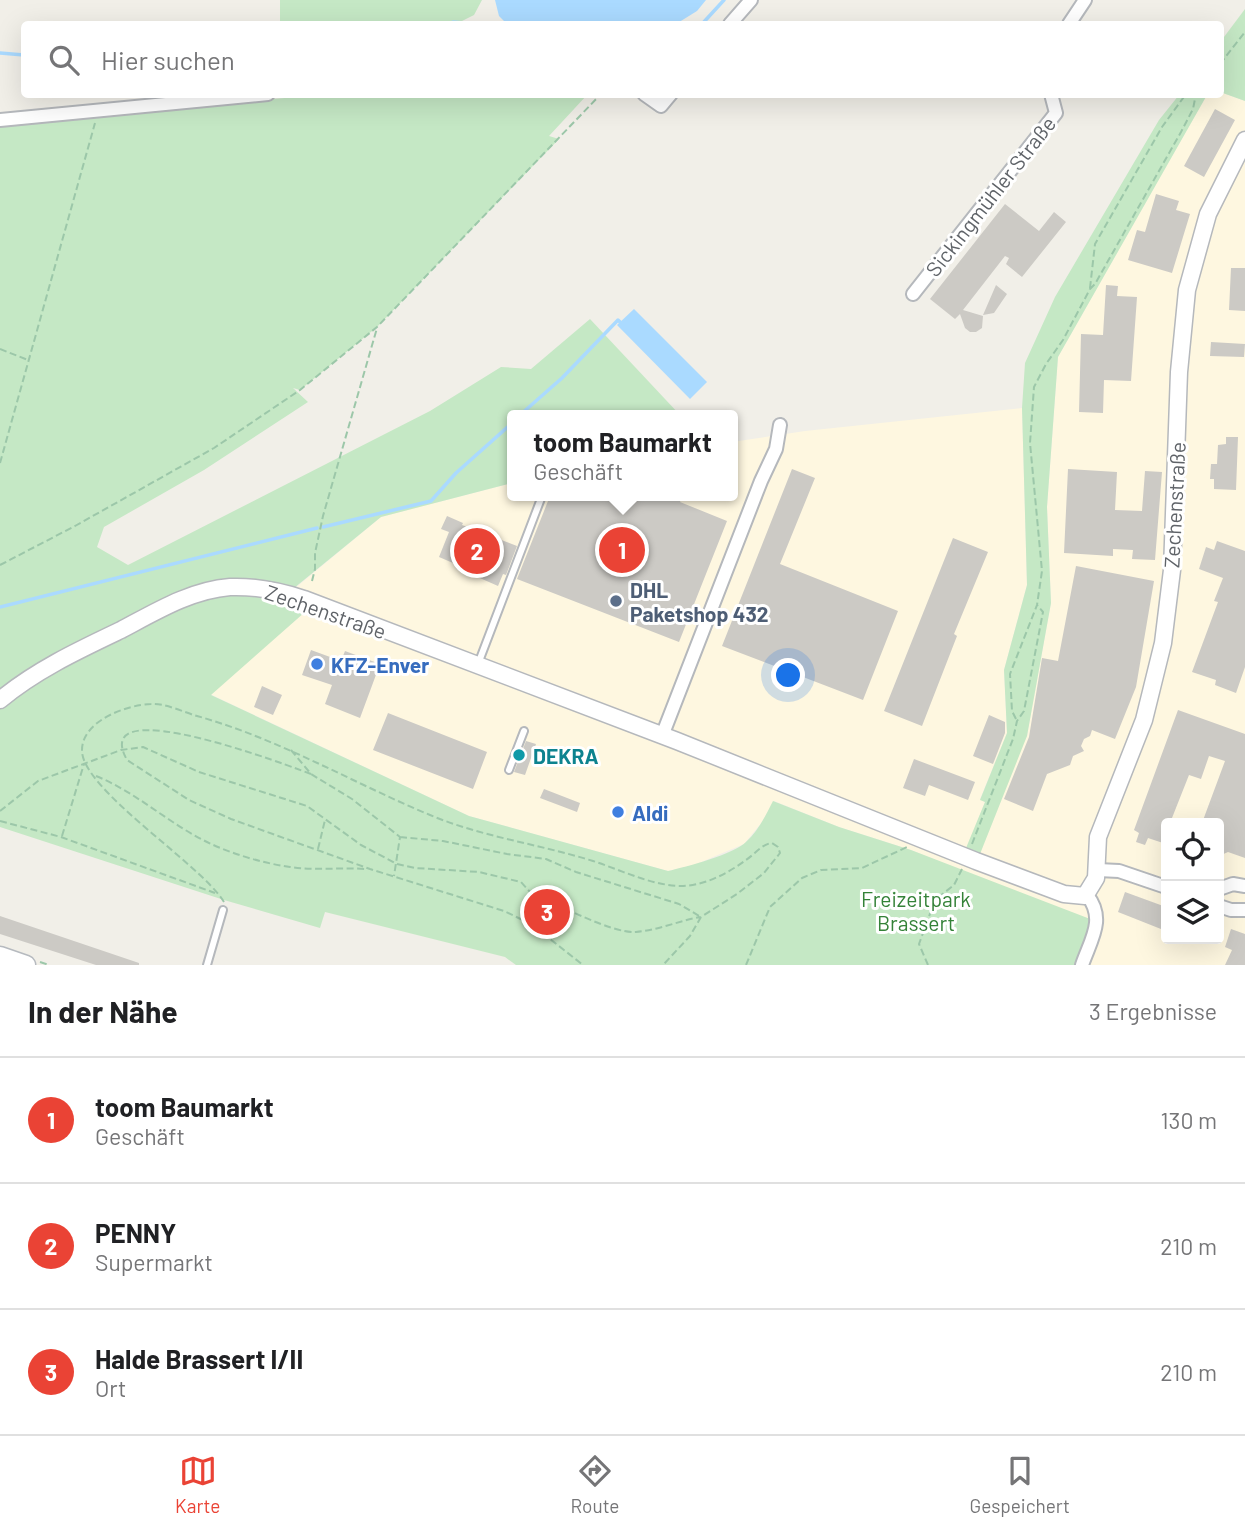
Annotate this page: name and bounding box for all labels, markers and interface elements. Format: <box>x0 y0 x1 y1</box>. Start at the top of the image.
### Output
search box <box>21 21 1224 98</box>
icon: search <box>45 41 83 79</box>
text: Hier suchen <box>101 44 235 75</box>
street label: Sickingmühler Straße <box>920 111 1060 281</box>
popup <box>507 410 738 501</box>
text: toom Baumarkt <box>533 426 712 457</box>
street label: Zechenstraße <box>1158 441 1190 569</box>
text: Geschäft <box>533 457 623 485</box>
pin: 1 <box>599 524 645 576</box>
pin: 2 <box>454 525 500 577</box>
place label: DHL Paketshop 432 <box>630 577 769 626</box>
street label: Zechenstraße <box>262 579 390 643</box>
marker: DHL Paketshop 432 <box>608 593 624 609</box>
place label: KFZ-Enver <box>331 652 429 677</box>
marker: KFZ-Enver <box>309 656 325 672</box>
your location <box>771 658 805 692</box>
place label: DEKRA <box>533 743 599 768</box>
marker: DEKRA <box>511 747 527 763</box>
place label: Aldi <box>632 800 668 825</box>
marker: Aldi <box>610 804 626 820</box>
map controls <box>1161 818 1224 944</box>
button: locate <box>1161 818 1224 881</box>
button: layers <box>1161 881 1224 944</box>
pin: 3 <box>524 886 570 938</box>
park label: Freizeitpark Brassert <box>861 886 971 935</box>
text: In der Nähe <box>28 993 178 1029</box>
text: 3 Ergebnisse <box>1089 997 1217 1025</box>
text: toom Baumarkt <box>95 1091 274 1122</box>
text: 1 <box>47 1106 55 1134</box>
text: 130 m <box>1160 1106 1217 1134</box>
text: Geschäft <box>95 1122 185 1150</box>
text: PENNY <box>95 1217 176 1248</box>
text: 2 <box>45 1232 57 1260</box>
text: 210 m <box>1160 1232 1217 1260</box>
text: Supermarkt <box>95 1248 213 1276</box>
text: Halde Brassert I/II <box>95 1343 303 1374</box>
text: 3 <box>45 1358 57 1386</box>
text: 210 m <box>1160 1358 1217 1386</box>
text: Ort <box>95 1374 126 1402</box>
tab: Karte <box>175 1452 220 1517</box>
tab: Route <box>571 1452 619 1517</box>
tab: Gespeichert <box>970 1452 1070 1517</box>

